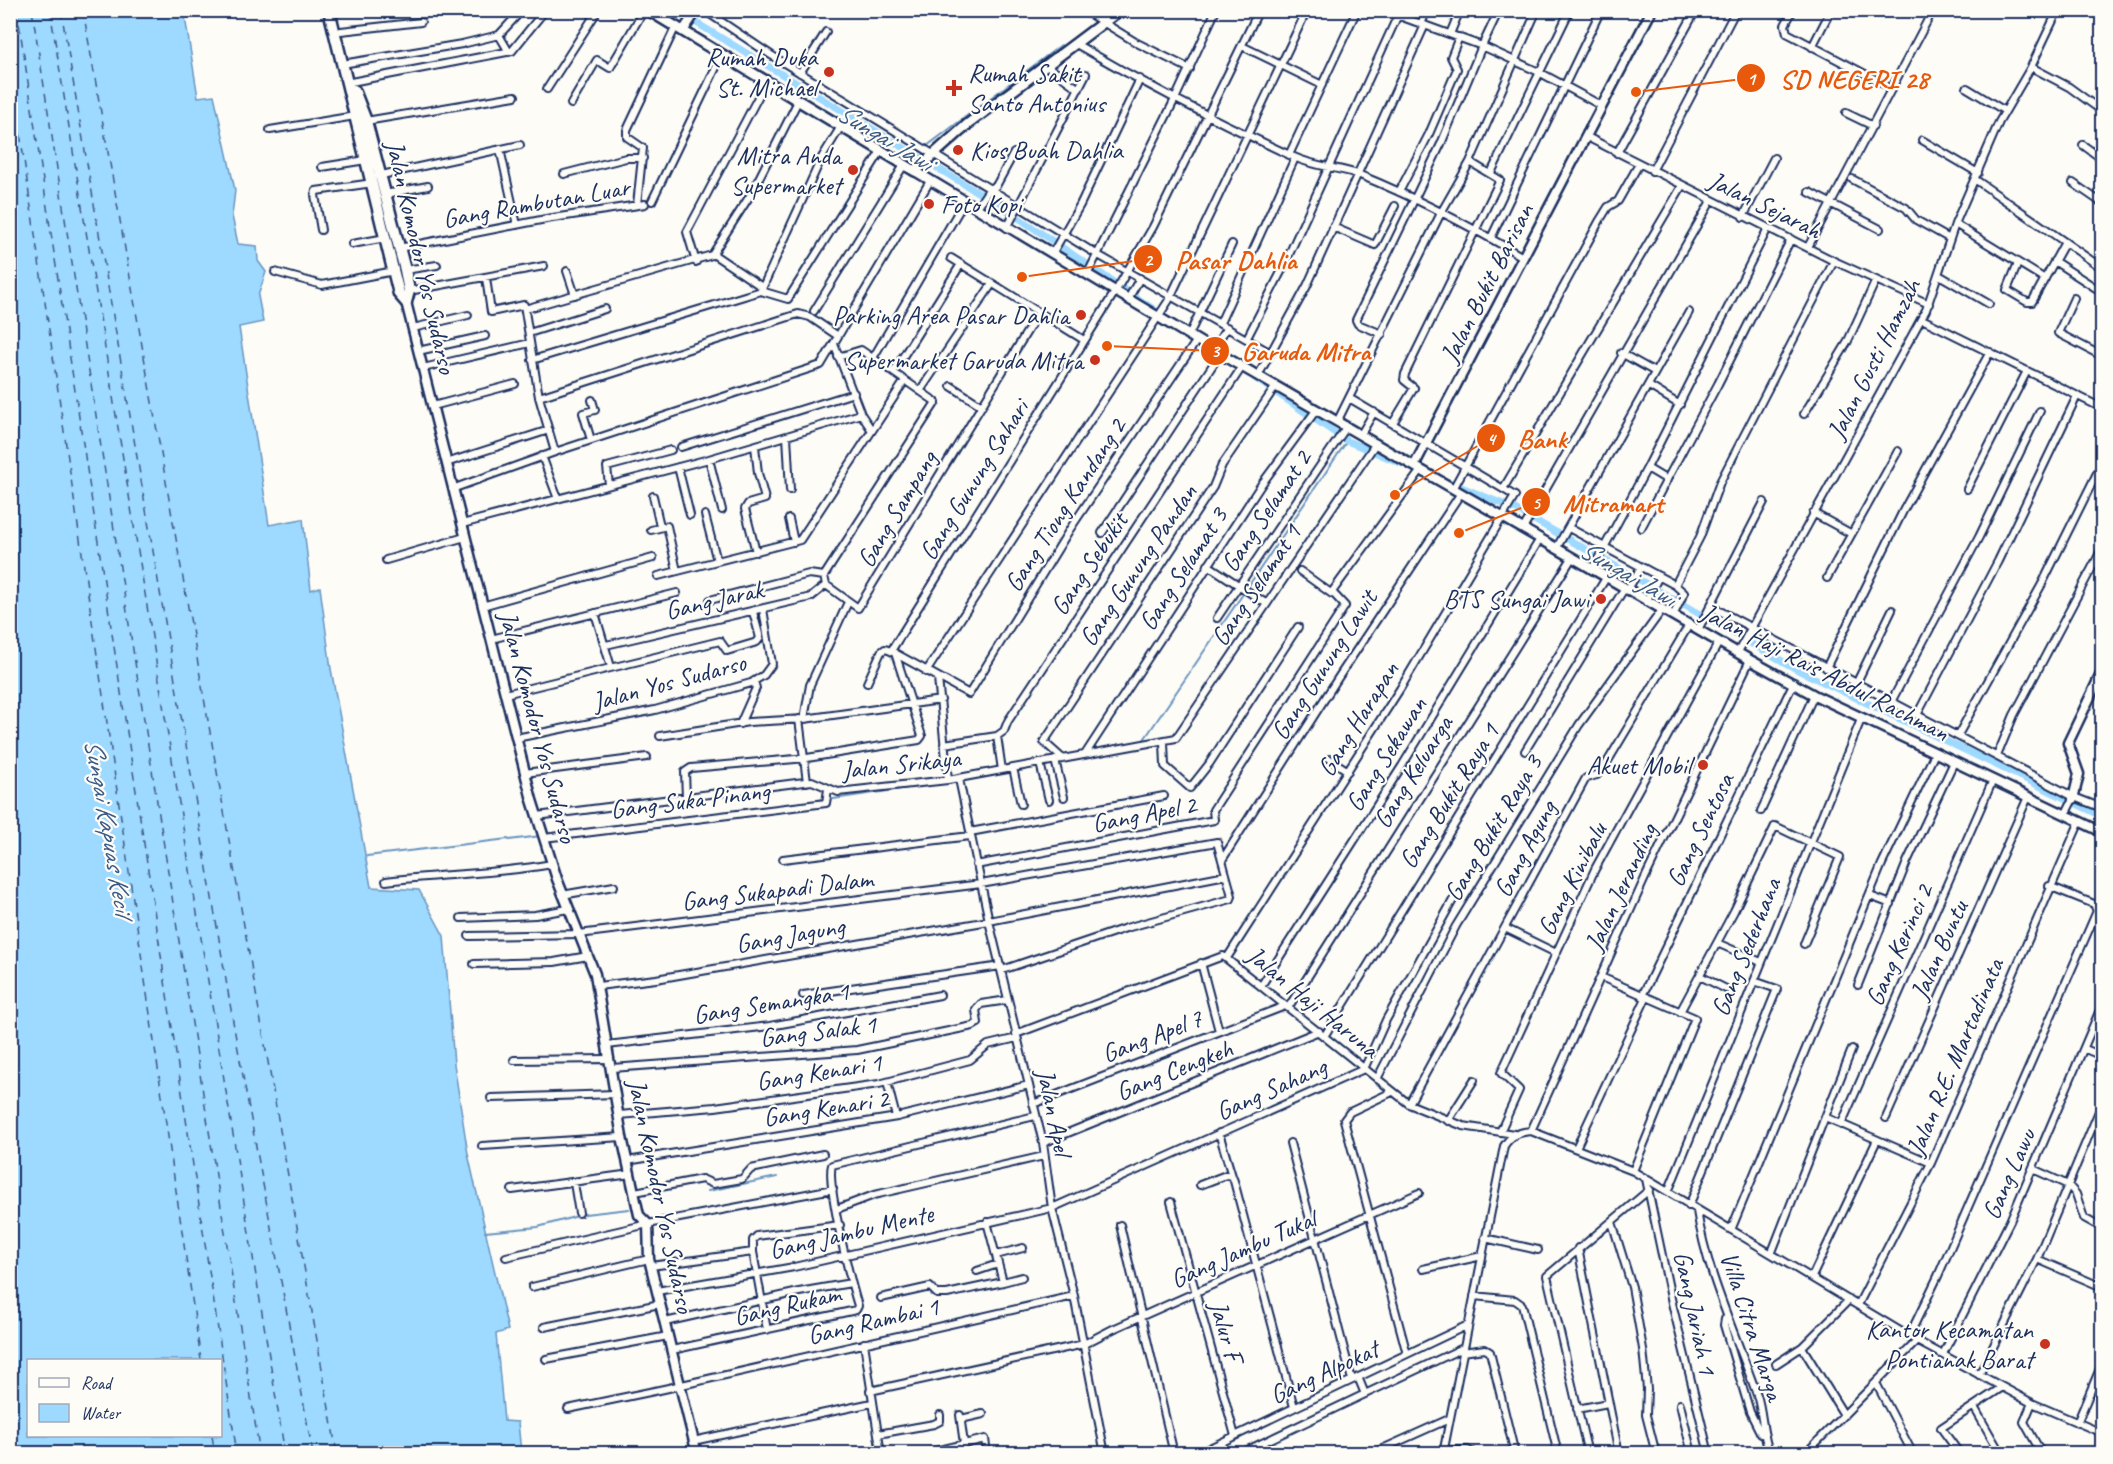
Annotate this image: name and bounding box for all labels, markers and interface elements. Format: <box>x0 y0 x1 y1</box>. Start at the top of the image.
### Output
place label: Rumah Duka St. Michael <box>706 41 822 104</box>
callout: SD NEGERI 28 <box>1736 56 1942 101</box>
place label: Rumah Sakit Santo Antonius <box>968 57 1107 120</box>
text: SD NEGERI 28 <box>1780 62 1931 96</box>
marker: Rumah Duka St. Michael <box>822 65 836 79</box>
text: 1 <box>1747 68 1757 90</box>
marker: Rumah Sakit Santo Antonius <box>945 79 963 97</box>
water label: Sungai Jawi <box>831 95 944 182</box>
place label: Kios Buah Dahlia <box>970 134 1124 167</box>
street label: Jalan Komodor Yos Sudarso <box>378 135 464 378</box>
place label: Mitra Anda Supermarket <box>730 139 844 202</box>
marker: Kios Buah Dahlia <box>951 143 965 157</box>
marker: Mitra Anda Supermarket <box>846 163 860 177</box>
street label: Jalan Sejarah <box>1701 163 1828 247</box>
street label: Gang Rambutan Luar <box>440 170 634 236</box>
place label: Foto Kopi <box>941 188 1025 221</box>
marker: Foto Kopi <box>922 197 936 211</box>
street label: Jalan Bukit Barisan <box>1432 197 1542 370</box>
callout: Pasar Dahlia <box>1133 237 1310 282</box>
text: Pasar Dahlia <box>1175 243 1299 277</box>
text: 2 <box>1144 249 1154 271</box>
street label: Jalan Gusti Hamzah <box>1819 272 1929 446</box>
place label: Parking Area Pasar Dahlia <box>833 299 1071 332</box>
marker: Parking Area Pasar Dahlia <box>1074 308 1088 322</box>
callout: Garuda Mitra <box>1200 328 1383 373</box>
text: Garuda Mitra <box>1242 334 1372 368</box>
text: 3 <box>1211 340 1221 362</box>
place label: Supermarket Garuda Mitra <box>844 344 1085 377</box>
marker: Supermarket Garuda Mitra <box>1088 353 1102 367</box>
street label: Gang Gunung Sahari <box>912 391 1038 566</box>
street label: Gang Tiong Kandang 2 <box>997 410 1135 598</box>
callout: Bank <box>1476 416 1579 461</box>
text: Bank <box>1518 422 1569 456</box>
text: 4 <box>1487 428 1497 450</box>
street label: Gang Selamat 2 <box>1213 442 1320 578</box>
street label: Gang Sampang <box>849 443 946 573</box>
street label: Gang Gunung Pandan <box>1072 477 1205 652</box>
callout: Mitramart <box>1521 480 1676 525</box>
text: Mitramart <box>1563 486 1666 520</box>
text: 5 <box>1532 492 1542 514</box>
street label: Gang Selamat 3 <box>1131 499 1236 637</box>
street label: Gang Sebukit <box>1043 505 1137 622</box>
street label: Gang Selamat 1 <box>1203 517 1310 652</box>
water label: Sungai Jawi <box>1574 532 1687 617</box>
street label: Gang Jarak <box>662 572 768 627</box>
street label: Gang Gunung Lawit <box>1263 582 1386 746</box>
place label: BTS Sungai Jawi <box>1444 583 1592 616</box>
marker: BTS Sungai Jawi <box>1594 592 1608 606</box>
street label: Jalan Haji Rais Abdul Rachman <box>1694 594 1955 749</box>
street label: Jalan Komodor Yos Sudarso <box>491 606 585 848</box>
street label: Jalan Yos Sudarso <box>587 645 751 719</box>
street label: Gang Harapan <box>1310 655 1406 783</box>
street label: Gang Sekawan <box>1338 690 1434 817</box>
street label: Gang Keluarga <box>1366 708 1461 834</box>
street label: Gang Bukit Raya 1 <box>1391 716 1507 875</box>
water label: Sungai Kapuas Kecil <box>77 736 143 926</box>
street label: Jalan Srikaya <box>838 741 963 787</box>
street label: Gang Bukit Raya 3 <box>1436 747 1551 907</box>
place label: Akuet Mobil <box>1587 749 1696 782</box>
marker: Akuet Mobil <box>1696 758 1710 772</box>
street label: Gang Sentosa <box>1658 766 1742 892</box>
street label: Gang Suka Pinang <box>609 774 773 826</box>
street label: Gang Apel 2 <box>1089 787 1201 840</box>
street label: Gang Agung <box>1486 794 1565 903</box>
street label: Gang Kinibalu <box>1530 815 1615 941</box>
street label: Jalan Jeranding <box>1576 816 1666 958</box>
street label: Gang Sukapadi Dalam <box>680 862 877 918</box>
street label: Gang Sederhana <box>1703 872 1789 1021</box>
street label: Gang Kerinci 2 <box>1858 877 1941 1011</box>
street label: Jalan Buntu <box>1902 894 1976 1006</box>
street label: Gang Jagung <box>733 909 848 961</box>
street label: Jalan Haji Haruna <box>1239 937 1387 1066</box>
street label: Jalan R.E. Martadinata <box>1898 952 2012 1162</box>
street label: Gang Semangka 1 <box>691 974 853 1032</box>
street label: Gang Apel 7 <box>1097 1001 1208 1070</box>
street label: Gang Salak 1 <box>758 1007 879 1054</box>
street label: Gang Cengkeh <box>1111 1031 1238 1108</box>
street label: Gang Kenari 1 <box>754 1046 885 1098</box>
street label: Gang Sahang <box>1211 1049 1333 1128</box>
street label: Jalan Apel <box>1028 1064 1080 1163</box>
street label: Jalan Komodor Yos Sudarso <box>620 1074 702 1318</box>
street label: Gang Kenari 2 <box>761 1081 893 1134</box>
street label: Gang Lawu <box>1974 1122 2044 1224</box>
street label: Gang Jambu Mente <box>766 1197 938 1267</box>
street label: Gang Jambu Tukal <box>1165 1200 1325 1296</box>
street label: Villa Citra Marga <box>1712 1247 1792 1407</box>
street label: Gang Jariah 1 <box>1666 1248 1724 1379</box>
street label: Gang Rukam <box>730 1276 846 1333</box>
street label: Gang Rambai 1 <box>804 1290 943 1352</box>
street label: Jalur F <box>1201 1295 1252 1370</box>
place label: Kantor Kecamatan Pontianak Barat <box>1866 1313 2036 1376</box>
street label: Gang Alpokat <box>1264 1331 1387 1412</box>
marker: Kantor Kecamatan Pontianak Barat <box>2038 1337 2052 1351</box>
legend <box>27 1359 222 1437</box>
text: Road <box>81 1372 114 1394</box>
text: Water <box>81 1402 122 1424</box>

